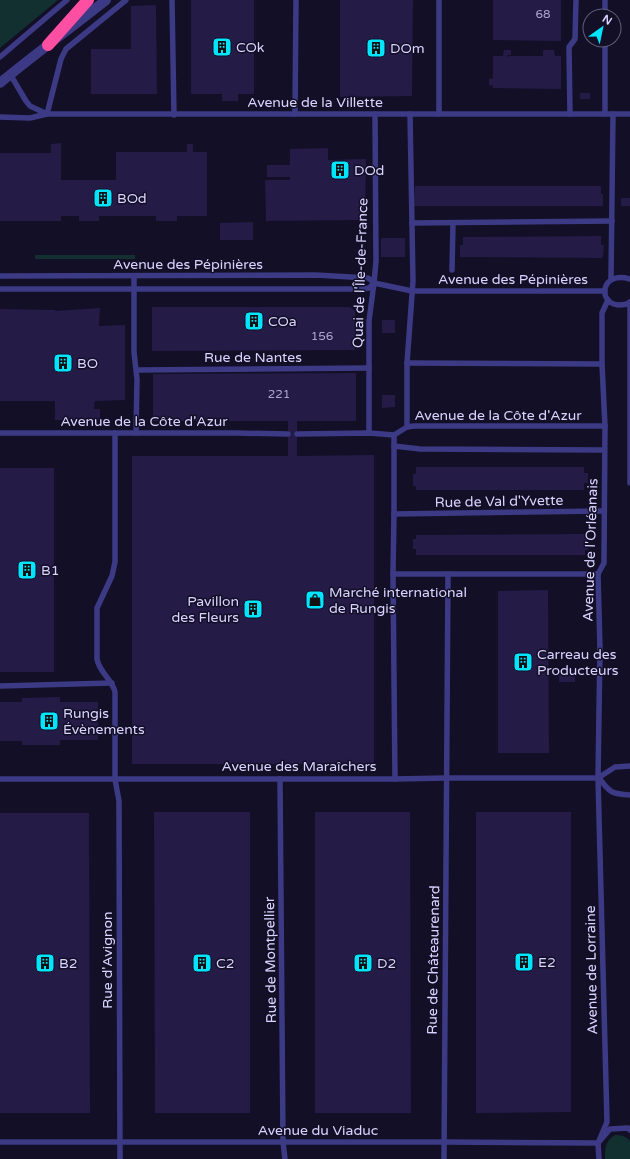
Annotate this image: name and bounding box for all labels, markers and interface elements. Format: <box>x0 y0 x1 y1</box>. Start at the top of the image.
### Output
house number: 68 <box>535 7 551 21</box>
north arrow <box>582 8 622 48</box>
text: N <box>600 12 614 28</box>
building icon: COk <box>211 36 233 58</box>
building icon: DOm <box>365 37 387 59</box>
place label: COk <box>236 39 265 56</box>
place label: DOm <box>390 40 425 57</box>
street label: Avenue de la Villette <box>247 94 383 111</box>
building icon: DOd <box>329 159 351 181</box>
place label: DOd <box>354 162 384 179</box>
building icon: BOd <box>92 187 114 209</box>
place label: BOd <box>117 190 147 207</box>
street label: Quai de l'Île-de-France <box>349 197 372 348</box>
street label: Avenue des Pépinières <box>113 256 263 273</box>
street label: Avenue des Pépinières <box>438 271 588 288</box>
building icon: COa <box>243 310 265 332</box>
place label: COa <box>268 313 297 330</box>
house number: 156 <box>311 329 333 343</box>
street label: Rue de Nantes <box>204 349 302 366</box>
building icon: BO <box>52 352 74 374</box>
place label: BO <box>77 355 98 372</box>
house number: 221 <box>268 387 290 401</box>
street label: Avenue de la Côte d'Azur <box>414 407 582 424</box>
street label: Avenue de la Côte d'Azur <box>60 413 228 430</box>
street label: Avenue de l'Orléanais <box>580 478 602 622</box>
street label: Rue de Val d'Yvette <box>435 492 564 511</box>
building icon: B1 <box>16 559 38 581</box>
place label: B1 <box>41 562 60 579</box>
place label: Marché international de Rungis <box>329 584 467 617</box>
shop icon: Marché international de Rungis <box>304 589 326 611</box>
place label: Pavillon des Fleurs <box>171 593 239 626</box>
building icon: Pavillon des Fleurs <box>242 598 264 620</box>
place label: Carreau des Producteurs <box>537 646 619 679</box>
building icon: Carreau des Producteurs <box>512 651 534 673</box>
place label: Rungis Évènements <box>63 705 145 738</box>
building icon: Rungis Évènements <box>38 710 60 732</box>
street label: Avenue des Maraîchers <box>222 758 377 775</box>
street label: Rue de Châteaurenard <box>424 885 443 1035</box>
street label: Rue de Montpellier <box>261 896 280 1023</box>
street label: Avenue de Lorraine <box>582 905 601 1035</box>
street label: Rue d'Avignon <box>99 911 116 1009</box>
building icon: E2 <box>513 951 535 973</box>
building icon: B2 <box>34 952 56 974</box>
building icon: C2 <box>191 952 213 974</box>
building icon: D2 <box>352 952 374 974</box>
place label: E2 <box>538 954 556 971</box>
place label: B2 <box>59 955 78 972</box>
place label: C2 <box>216 955 235 972</box>
place label: D2 <box>377 955 396 972</box>
street label: Avenue du Viaduc <box>258 1122 378 1139</box>

